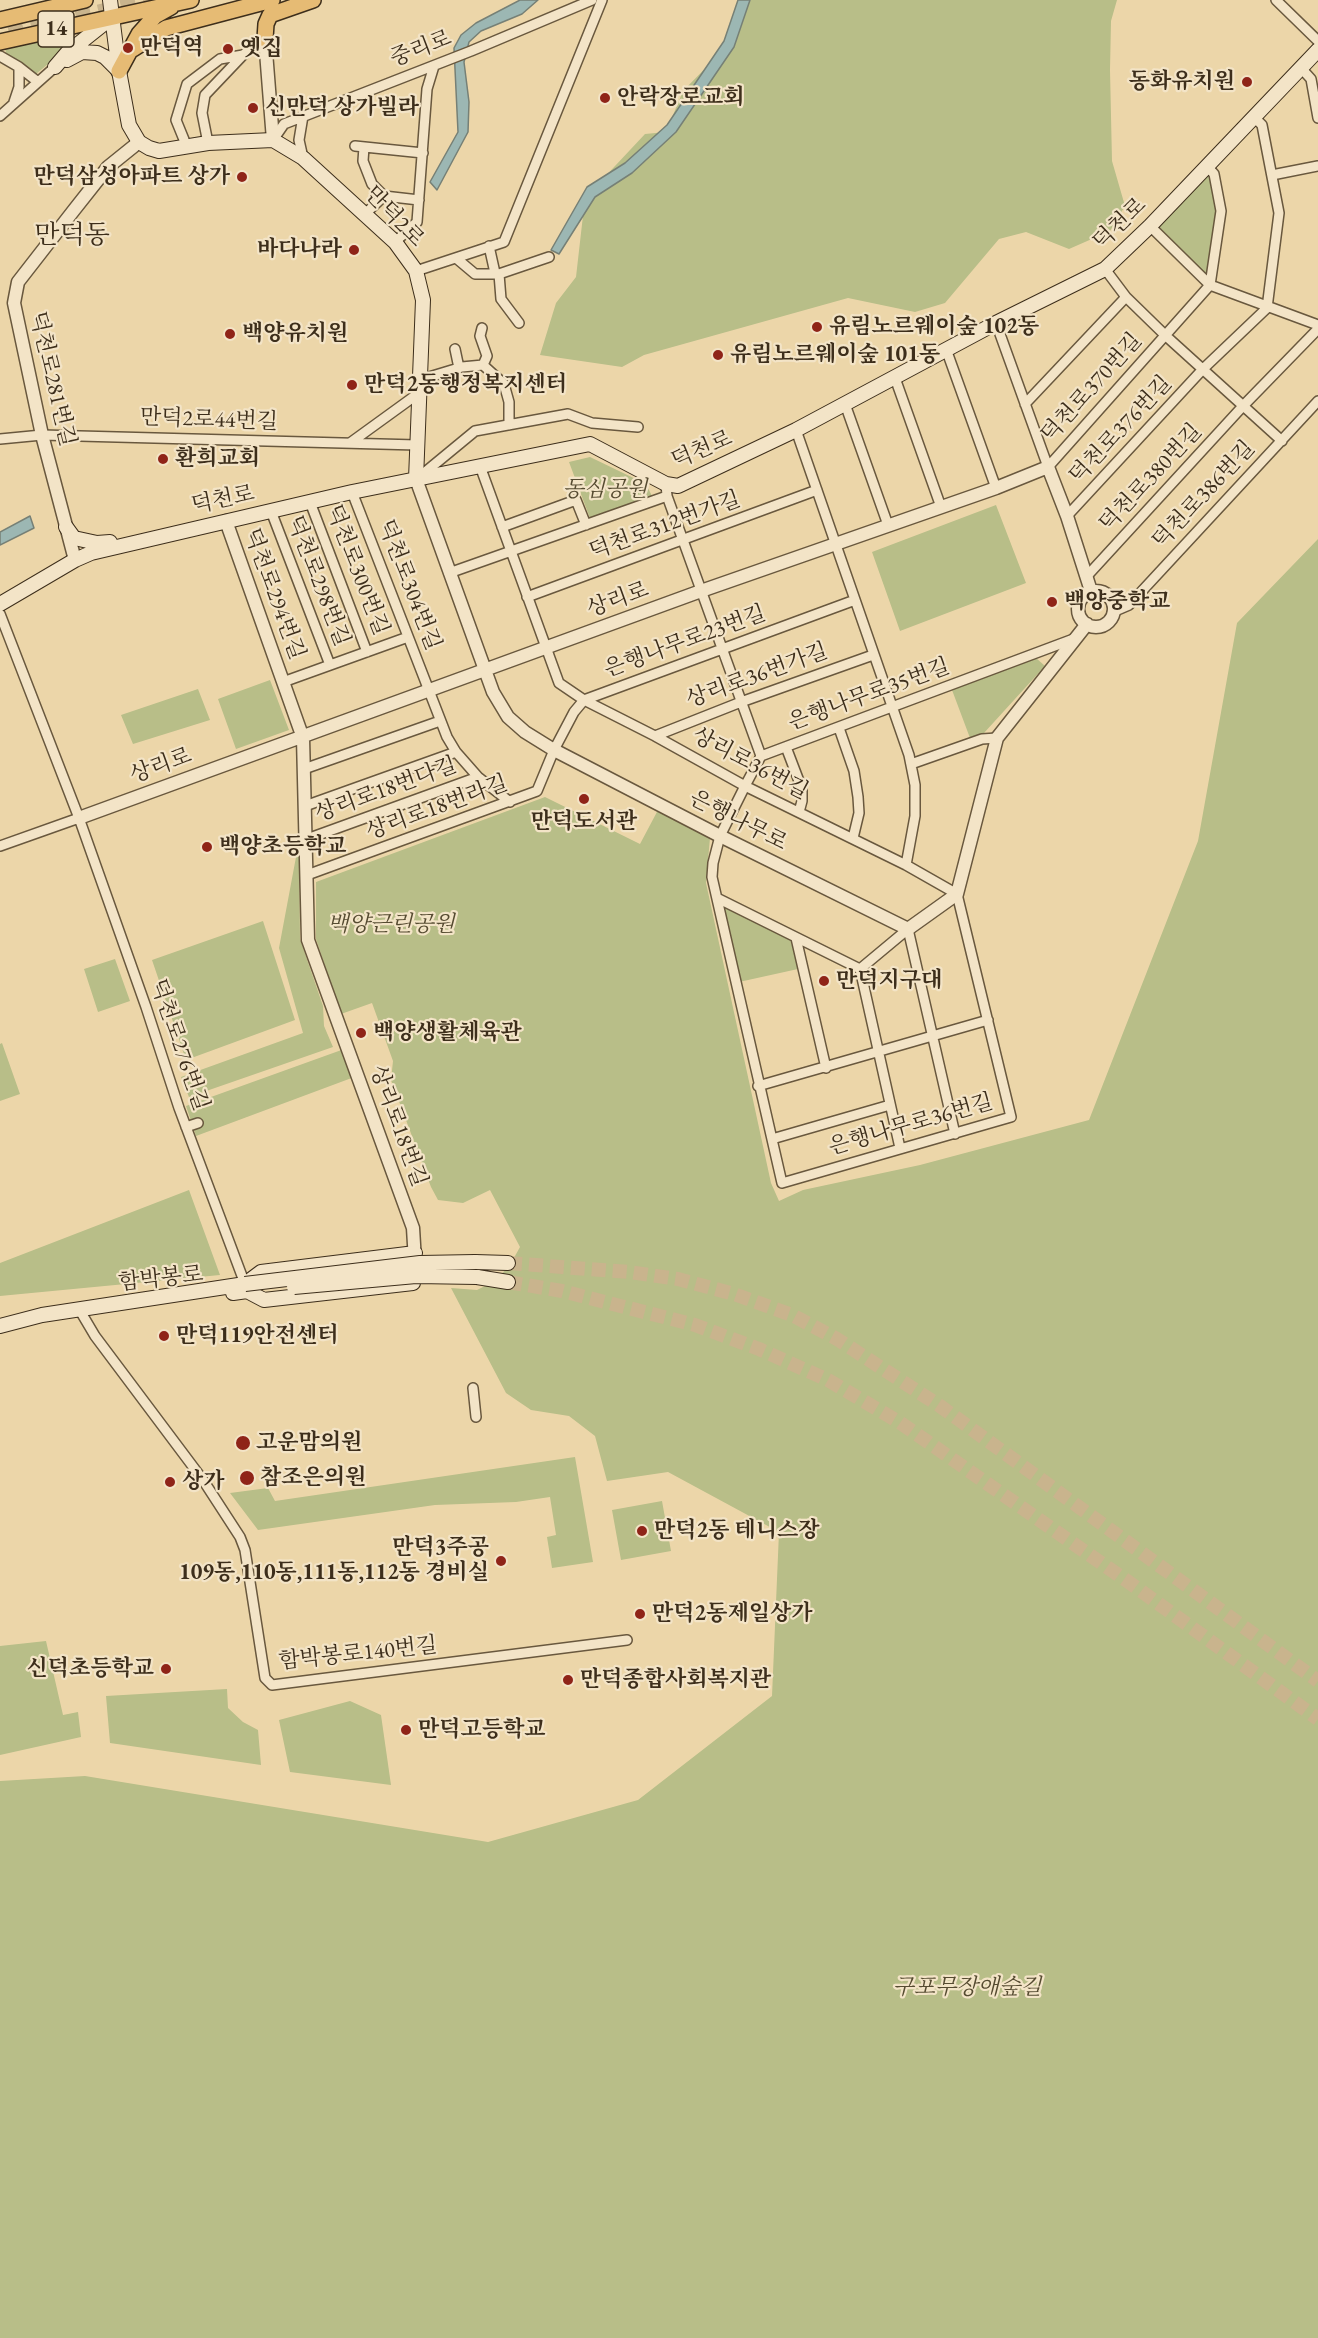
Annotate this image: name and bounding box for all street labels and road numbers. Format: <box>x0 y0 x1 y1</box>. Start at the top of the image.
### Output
road number: 14 <box>38 11 74 47</box>
street label: 중리로 <box>387 25 455 73</box>
street label: 만덕2로 <box>359 181 429 253</box>
street label: 덕천로 <box>1088 192 1152 256</box>
street label: 덕천로281번길 <box>24 309 80 449</box>
street label: 덕천로370번길 <box>1036 328 1148 448</box>
street label: 덕천로376번길 <box>1064 371 1178 489</box>
street label: 만덕2로44번길 <box>140 404 278 436</box>
street label: 덕천로380번길 <box>1094 419 1208 537</box>
street label: 덕천로 <box>667 425 737 475</box>
street label: 덕천로386번길 <box>1147 436 1261 554</box>
street label: 덕천로 <box>189 480 257 520</box>
street label: 덕천로312번가길 <box>586 486 744 566</box>
street label: 덕천로300번길 <box>320 501 394 639</box>
street label: 덕천로298번길 <box>281 512 355 650</box>
street label: 덕천로304번길 <box>372 516 446 654</box>
street label: 덕천로294번길 <box>238 525 310 663</box>
street label: 상리로 <box>584 577 652 623</box>
street label: 은행나무로23번길 <box>601 601 769 683</box>
street label: 상리로36번가길 <box>683 638 831 714</box>
street label: 은행나무로35번길 <box>785 654 953 736</box>
street label: 상리로36번길 <box>688 722 812 806</box>
street label: 상리로 <box>127 743 195 789</box>
street label: 상리로18번다길 <box>312 752 460 828</box>
street label: 상리로18번라길 <box>363 770 511 846</box>
street label: 은행나무로 <box>685 785 791 857</box>
street label: 덕천로276번길 <box>144 975 214 1115</box>
street label: 상리로18번길 <box>364 1062 432 1190</box>
street label: 은행나무로36번길 <box>826 1089 996 1161</box>
street label: 함박봉로 <box>117 1261 205 1297</box>
street label: 함박봉로140번길 <box>277 1633 439 1675</box>

